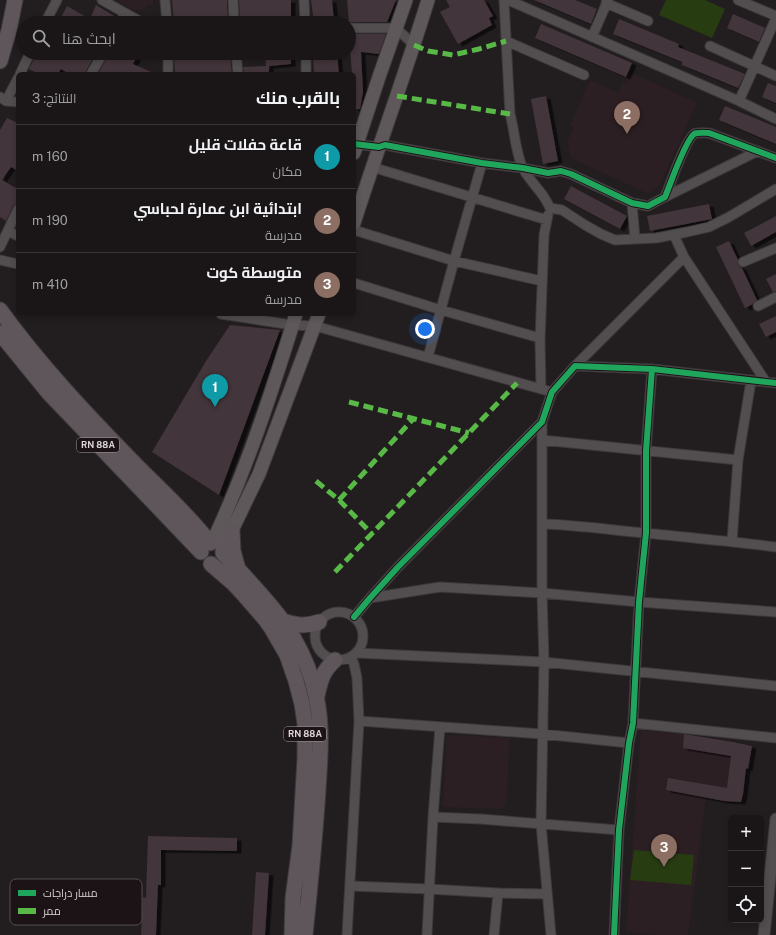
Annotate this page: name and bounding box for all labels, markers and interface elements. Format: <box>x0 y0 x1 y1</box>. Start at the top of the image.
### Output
search box <box>16 16 356 60</box>
icon: search <box>30 27 52 49</box>
text: ابحث هنا <box>62 30 116 47</box>
text: بالقرب منك <box>256 88 340 108</box>
text: النتائج: 3 <box>32 91 76 106</box>
pin: 2 <box>614 101 640 134</box>
text: قاعة حفلات قليل <box>189 136 302 153</box>
text: 160 m <box>32 149 68 164</box>
text: 1 <box>324 149 330 164</box>
text: مكان <box>273 164 302 179</box>
text: ابتدائية ابن عمارة لحباسي <box>134 200 302 217</box>
text: 190 m <box>32 213 68 228</box>
text: 2 <box>323 213 331 228</box>
text: مدرسة <box>265 228 302 243</box>
text: متوسطة كوت <box>206 264 302 281</box>
text: 410 m <box>32 277 68 292</box>
text: 3 <box>323 277 331 292</box>
text: مدرسة <box>265 292 302 307</box>
your location <box>415 319 435 339</box>
pin: 1 <box>202 374 228 407</box>
road number: RN 88A <box>77 438 119 452</box>
road number: RN 88A <box>284 727 326 741</box>
map controls <box>728 815 764 923</box>
button: + <box>728 815 764 851</box>
pin: 3 <box>651 834 677 867</box>
button: − <box>728 851 764 887</box>
legend <box>10 879 142 925</box>
text: مسار دراجات <box>43 887 98 900</box>
button: locate <box>728 887 764 923</box>
text: ممر <box>42 905 61 918</box>

